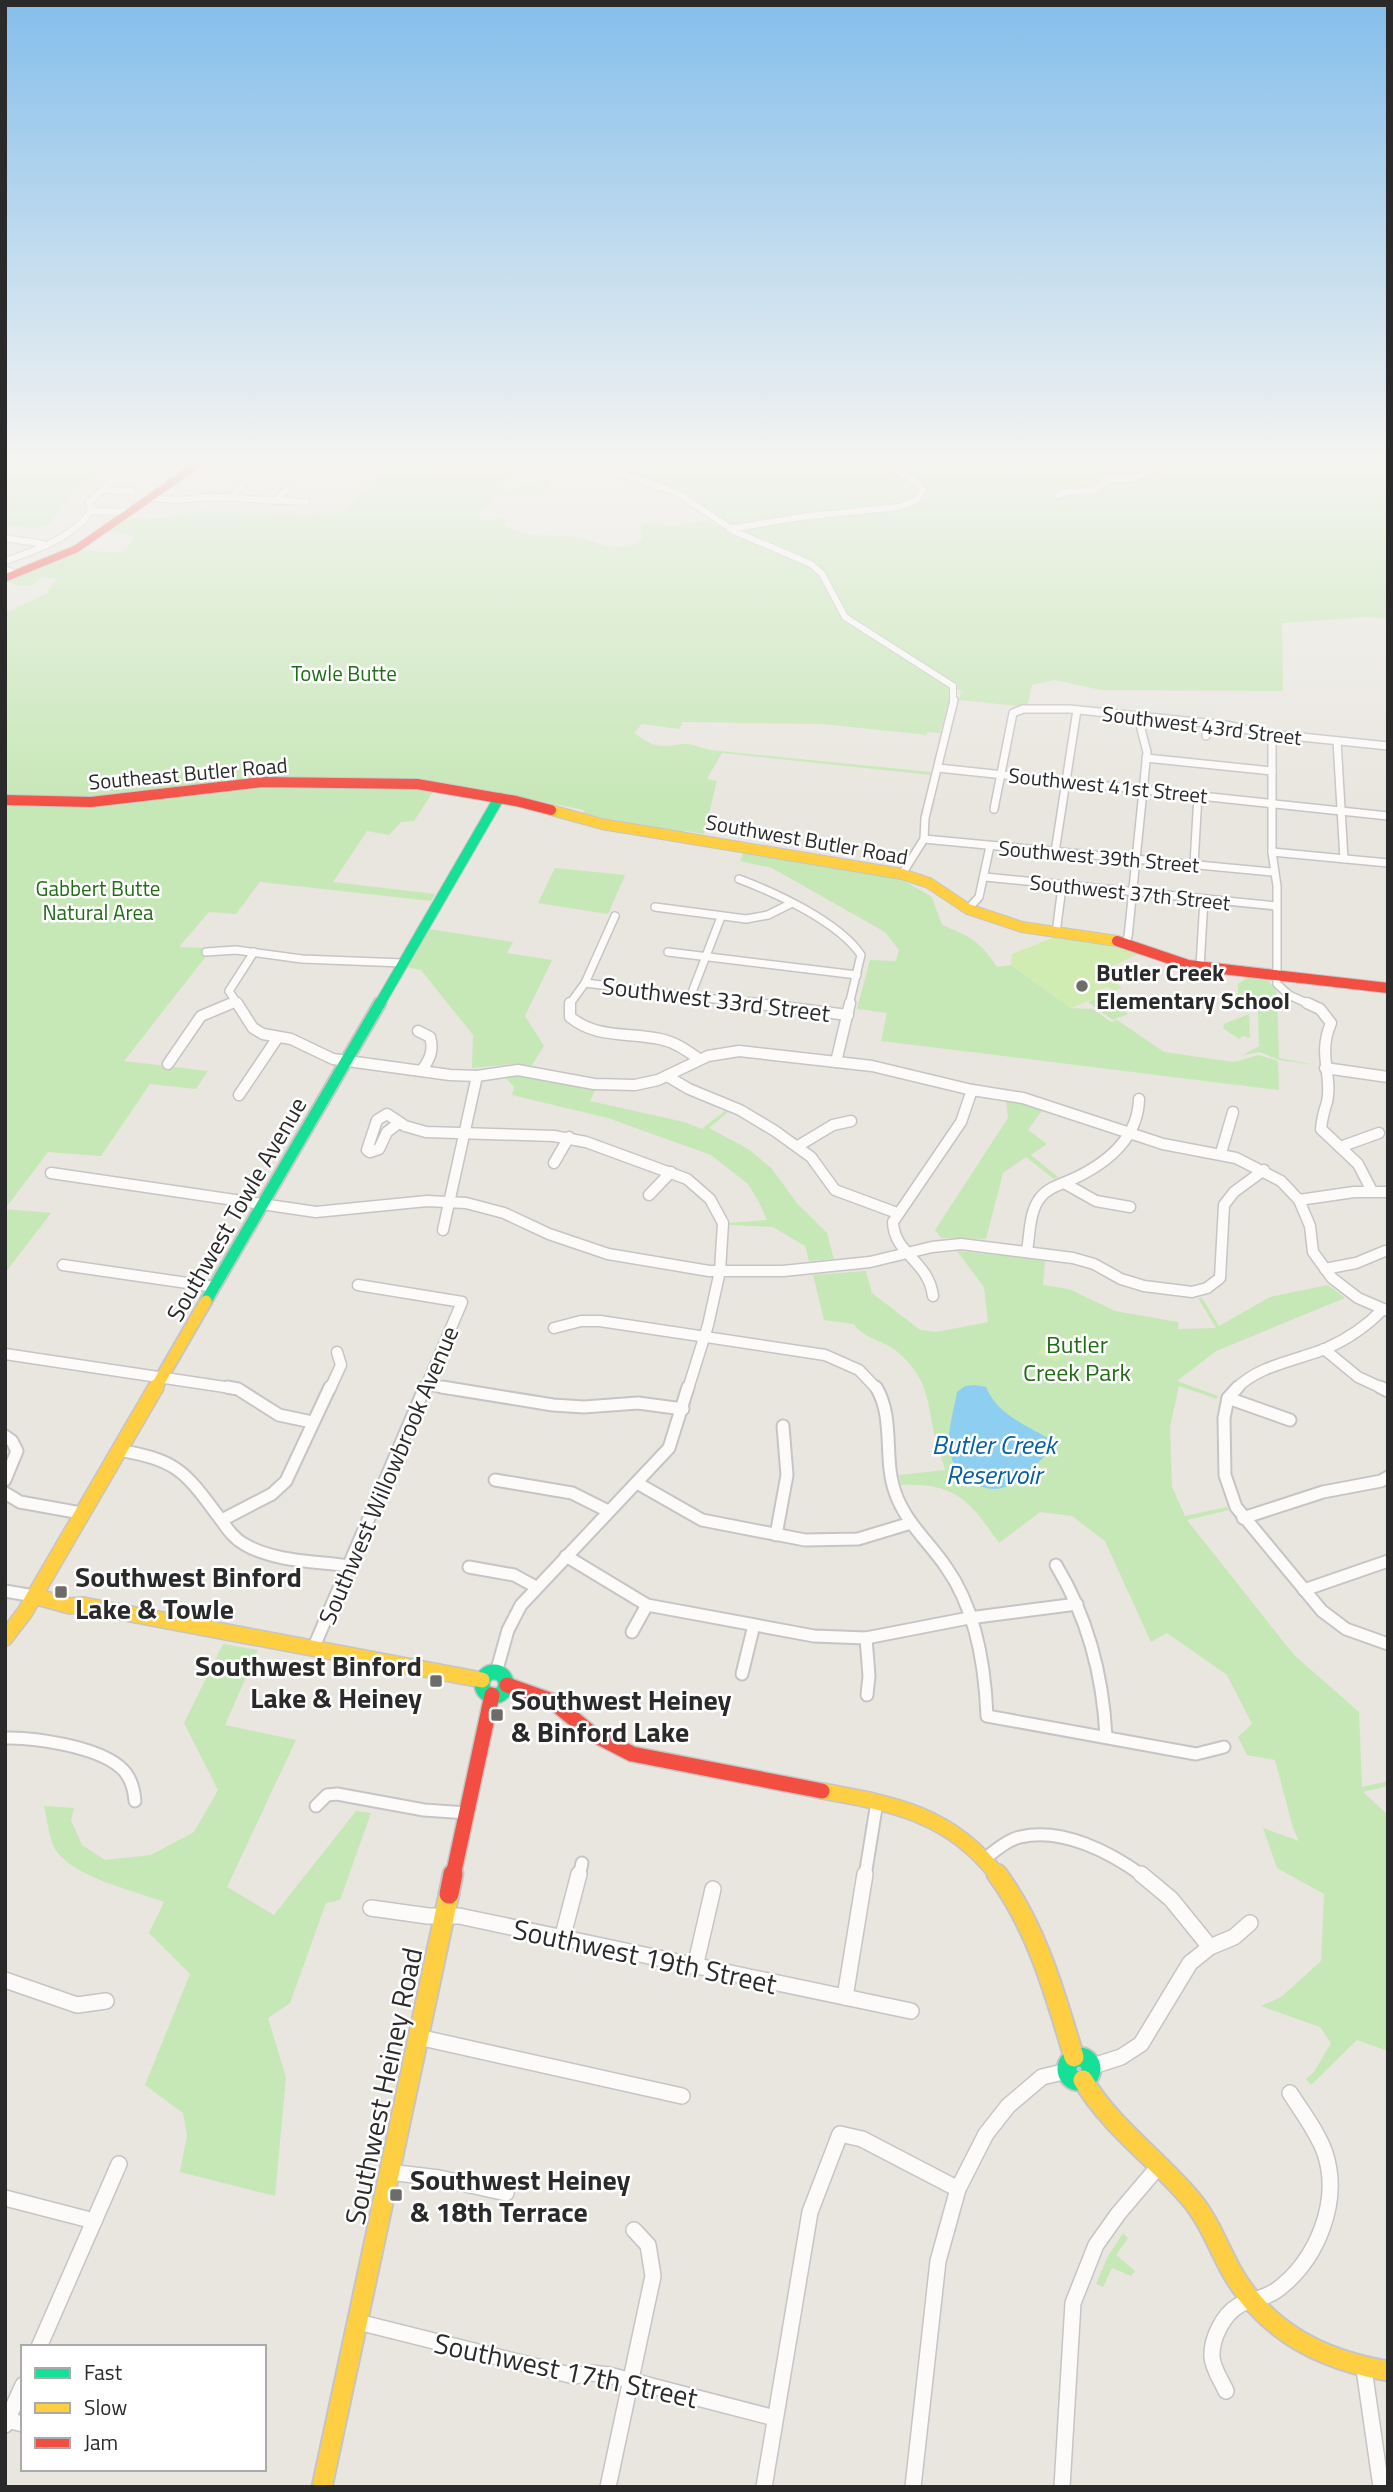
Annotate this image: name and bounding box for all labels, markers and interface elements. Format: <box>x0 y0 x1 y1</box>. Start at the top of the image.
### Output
park label: Towle Butte <box>291 657 397 689</box>
street label: Southwest 43rd Street <box>1100 697 1304 753</box>
street label: Southeast Butler Road <box>87 748 289 798</box>
street label: Southwest 41st Street <box>1007 759 1210 811</box>
street label: Southwest Butler Road <box>703 805 911 873</box>
street label: Southwest 39th Street <box>997 831 1201 881</box>
street label: Southwest 37th Street <box>1028 866 1232 919</box>
park label: Gabbert Butte Natural Area <box>36 872 160 928</box>
place label: Butler Creek Elementary School <box>1096 954 1290 1018</box>
street label: Southwest 33rd Street <box>600 967 833 1031</box>
marker: Butler Creek Elementary School <box>1074 978 1090 994</box>
street label: Southwest Towle Avenue <box>157 1090 315 1328</box>
street label: Southwest Willowbrook Avenue <box>309 1320 467 1630</box>
park label: Butler Creek Park <box>1023 1326 1131 1390</box>
water label: Butler Creek Reservoir <box>932 1425 1060 1494</box>
place label: Southwest Binford Lake & Towle <box>75 1555 302 1630</box>
marker: Southwest Binford Lake & Towle <box>53 1584 69 1600</box>
place label: Southwest Binford Lake & Heiney <box>195 1644 422 1719</box>
marker: Southwest Binford Lake & Heiney <box>428 1673 444 1689</box>
place label: Southwest Heiney & Binford Lake <box>511 1678 731 1753</box>
marker: Southwest Heiney & Binford Lake <box>489 1707 505 1723</box>
street label: Southwest 19th Street <box>509 1907 781 2005</box>
street label: Southwest Heiney Road <box>333 1944 433 2228</box>
place label: Southwest Heiney & 18th Terrace <box>410 2158 630 2233</box>
marker: Southwest Heiney & 18th Terrace <box>388 2187 404 2203</box>
street label: Southwest 17th Street <box>430 2321 702 2419</box>
legend <box>21 2345 266 2471</box>
text: Fast <box>84 2356 123 2388</box>
text: Slow <box>84 2391 127 2423</box>
text: Jam <box>84 2426 118 2458</box>

